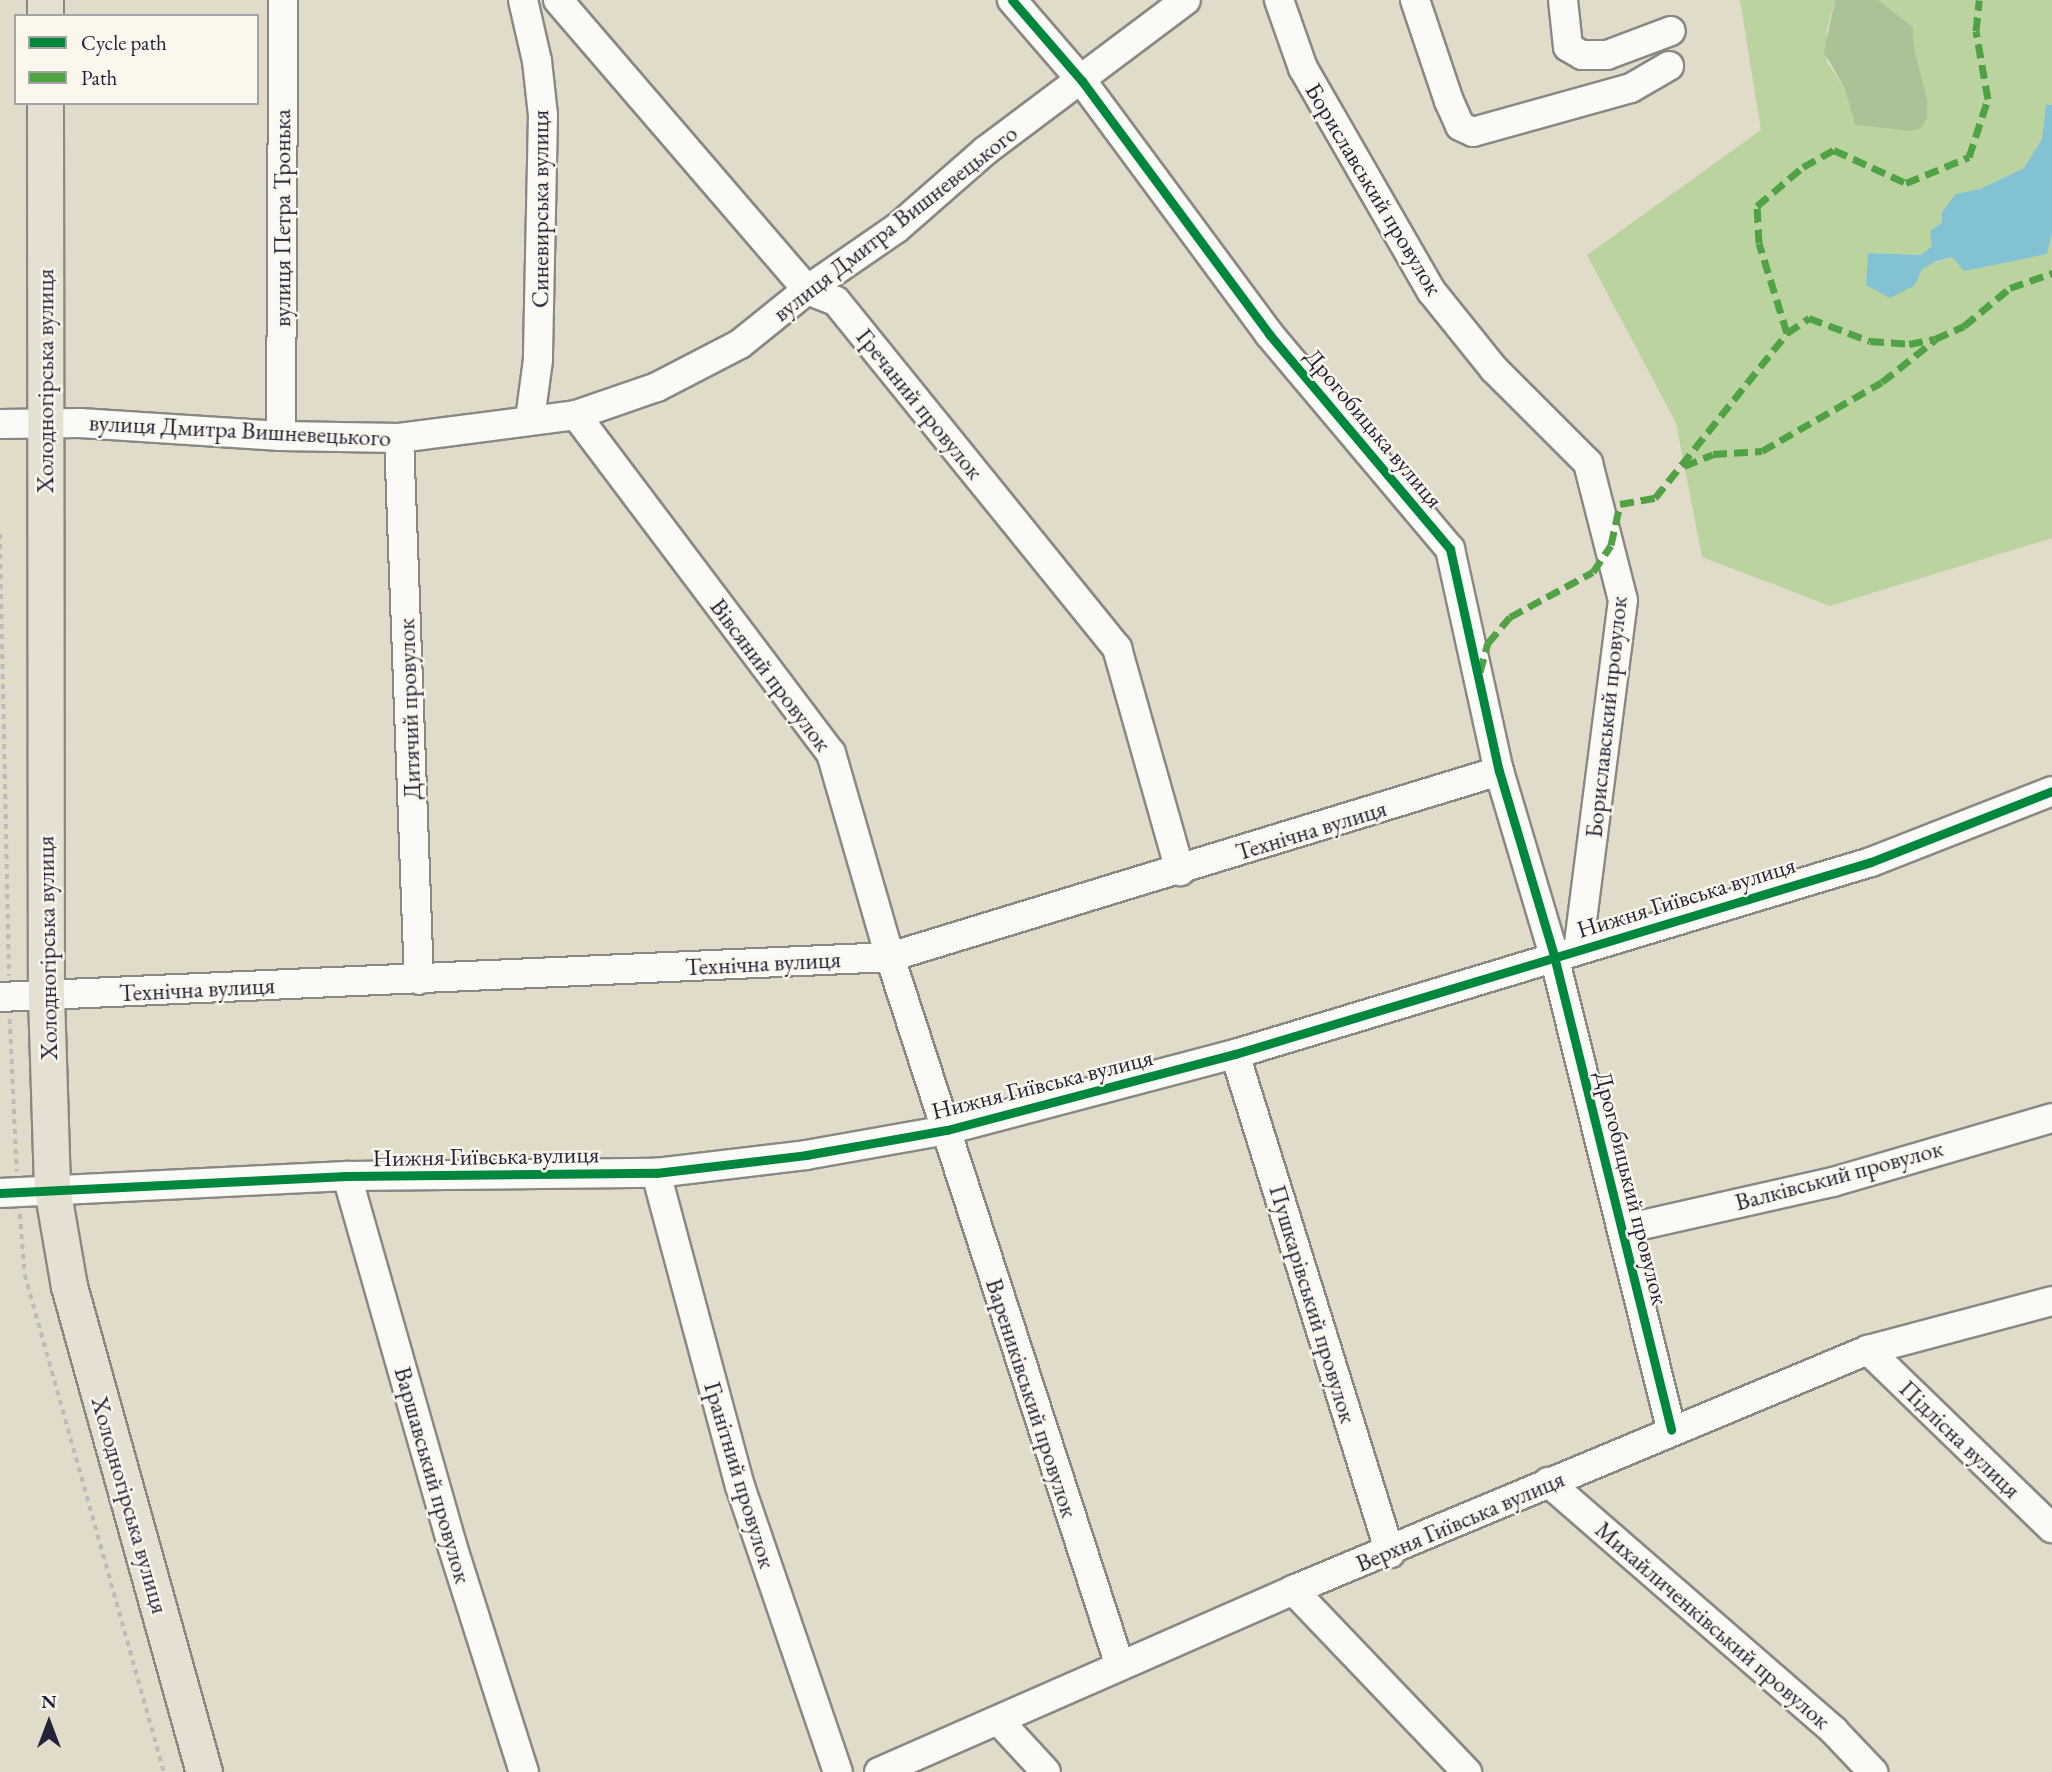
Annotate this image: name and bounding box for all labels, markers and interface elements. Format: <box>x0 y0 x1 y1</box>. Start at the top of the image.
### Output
legend <box>14 14 259 105</box>
text: Cycle path <box>81 29 167 56</box>
text: Path <box>81 64 117 91</box>
street label: Бориславський провулок <box>1299 77 1449 301</box>
street label: вулиця Петра Тронька <box>268 109 296 327</box>
street label: Синевирська вулиця <box>526 110 554 308</box>
street label: вулиця Дмитра Вишневецького <box>767 119 1023 327</box>
street label: Холодногірська вулиця <box>31 269 59 493</box>
street label: Гречаний провулок <box>850 323 990 485</box>
street label: Дрогобицька вулиця <box>1299 342 1449 514</box>
street label: вулиця Дмитра Вишневецького <box>88 408 392 452</box>
street label: Вівсяний провулок <box>704 593 838 757</box>
street label: Бориславський провулок <box>1579 595 1633 839</box>
street label: Дитячий провулок <box>391 618 427 800</box>
street label: Технічна вулиця <box>1232 793 1390 867</box>
street label: Холодногірська вулиця <box>31 836 63 1060</box>
street label: Нижня Гиївська вулиця <box>1573 850 1799 944</box>
street label: Технічна вулиця <box>684 945 842 981</box>
street label: Технічна вулиця <box>118 971 276 1007</box>
street label: Нижня Гиївська вулиця <box>928 1043 1156 1125</box>
street label: Дрогобицький провулок <box>1589 1068 1675 1308</box>
street label: Валківський провулок <box>1732 1133 1946 1217</box>
street label: Нижня Гиївська вулиця <box>372 1140 600 1172</box>
street label: Пушкарівський провулок <box>1263 1181 1363 1427</box>
street label: Варениківський провулок <box>980 1275 1084 1521</box>
street label: Варшавський провулок <box>388 1363 478 1587</box>
street label: Підлісна вулиця <box>1893 1374 2027 1504</box>
street label: Гранітний провулок <box>698 1378 782 1572</box>
street label: Холодногірська вулиця <box>85 1393 175 1617</box>
street label: Верхня Гиївська вулиця <box>1352 1464 1568 1578</box>
street label: Михайличенківський провулок <box>1589 1515 1837 1735</box>
north arrow <box>14 1688 84 1758</box>
text: N <box>41 1689 57 1714</box>

